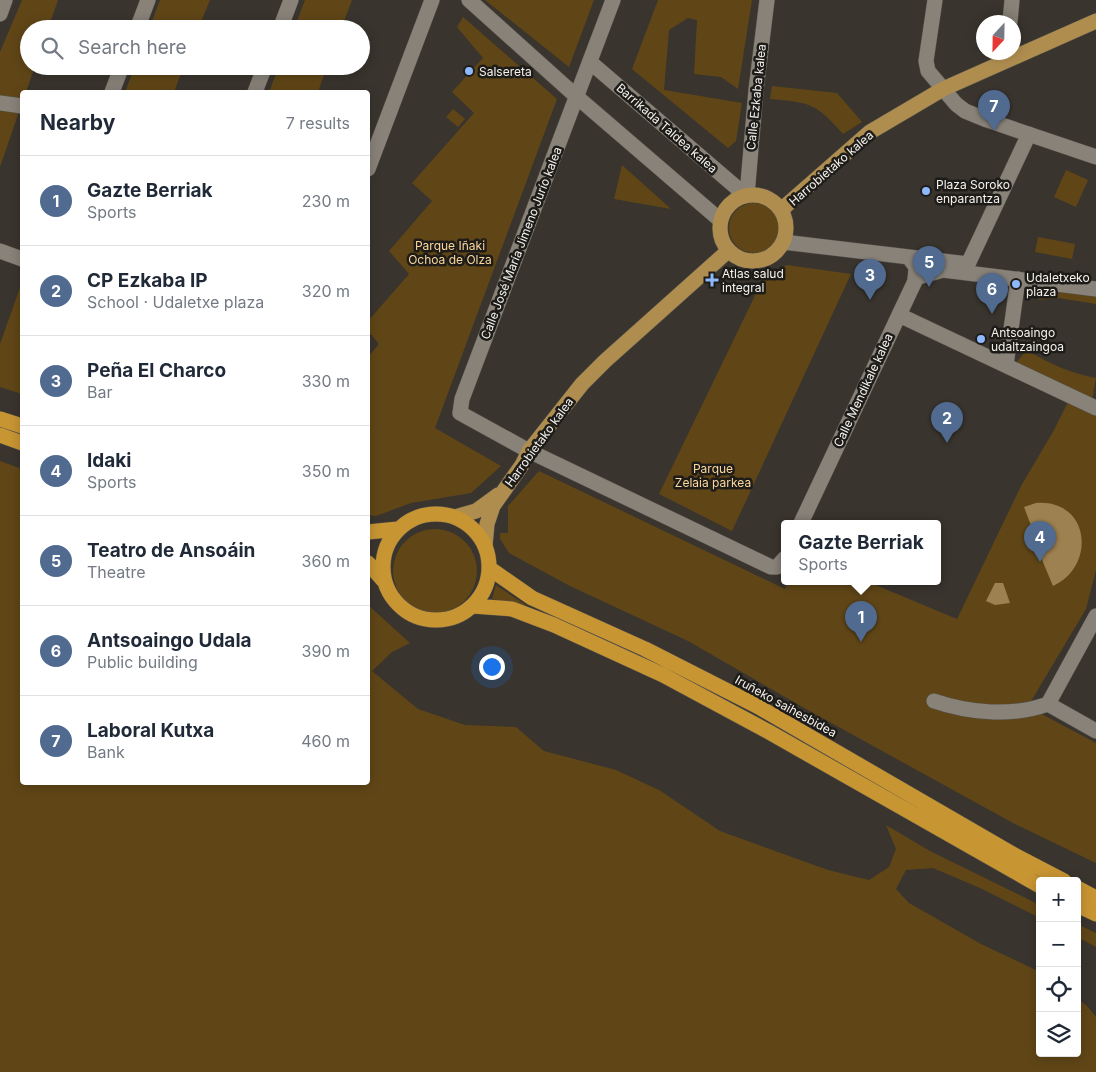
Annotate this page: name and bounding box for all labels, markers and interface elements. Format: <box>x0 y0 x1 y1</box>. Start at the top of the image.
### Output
north arrow <box>976 15 1021 60</box>
search box <box>20 20 370 75</box>
icon: search <box>38 34 66 62</box>
text: Search here <box>78 36 187 59</box>
street label: Calle Ezkaba kalea <box>743 43 769 151</box>
place label: Salsereta <box>479 64 532 79</box>
marker: Salsereta <box>463 65 475 77</box>
street label: Barrikada Taldea kalea <box>613 80 721 176</box>
pin: 7 <box>978 90 1010 131</box>
text: Nearby <box>40 110 115 135</box>
text: 7 results <box>286 113 350 133</box>
street label: Harrobietako kalea <box>786 127 876 209</box>
street label: Calle José María Jimeno Jurío kalea <box>477 145 565 341</box>
place label: Plaza Soroko enparantza <box>936 177 1010 206</box>
text: Gazte Berriak <box>87 179 213 202</box>
marker: Plaza Soroko enparantza <box>920 185 932 197</box>
text: 1 <box>53 191 59 211</box>
text: 230 m <box>302 191 350 211</box>
text: Sports <box>87 202 136 222</box>
park label: Parque Iñaki Ochoa de Olza <box>408 238 492 267</box>
pin: 5 <box>913 246 945 287</box>
pin: 3 <box>854 259 886 300</box>
place label: Atlas salud integral <box>722 266 784 295</box>
text: CP Ezkaba IP <box>87 269 208 292</box>
place label: Udaletxeko plaza <box>1026 270 1090 299</box>
pin: 6 <box>976 273 1008 314</box>
marker: Atlas salud integral <box>706 274 718 286</box>
marker: Udaletxeko plaza <box>1010 278 1022 290</box>
text: 2 <box>51 281 61 301</box>
text: 320 m <box>302 281 350 301</box>
text: School · Udaletxe plaza <box>87 292 264 312</box>
place label: Antsoaingo udaltzaingoa <box>991 325 1064 354</box>
street label: Calle Mendikale kalea <box>830 331 896 449</box>
marker: Antsoaingo udaltzaingoa <box>975 333 987 345</box>
text: Peña El Charco <box>87 359 226 382</box>
text: 3 <box>51 371 61 391</box>
text: 330 m <box>302 371 350 391</box>
text: Bar <box>87 382 112 402</box>
street label: Harrobietako kalea <box>502 394 576 490</box>
pin: 2 <box>931 402 963 443</box>
text: Idaki <box>87 449 132 472</box>
text: 4 <box>51 461 61 481</box>
text: 350 m <box>302 461 350 481</box>
park label: Parque Zelaia parkea <box>675 461 751 490</box>
text: Sports <box>87 472 136 492</box>
popup <box>781 520 941 585</box>
pin: 4 <box>1024 521 1056 562</box>
text: Gazte Berriak <box>798 531 924 554</box>
text: Teatro de Ansoáin <box>87 539 255 562</box>
text: 5 <box>51 551 61 571</box>
text: 360 m <box>302 551 350 571</box>
text: Sports <box>798 554 848 574</box>
text: Theatre <box>87 562 146 582</box>
pin: 1 <box>845 601 877 642</box>
text: Antsoaingo Udala <box>87 629 252 652</box>
text: 6 <box>51 641 61 661</box>
text: 390 m <box>302 641 350 661</box>
text: Public building <box>87 652 198 672</box>
your location <box>479 654 505 680</box>
street label: Iruñeko saihesbidea <box>733 672 839 740</box>
text: Laboral Kutxa <box>87 719 214 742</box>
text: 7 <box>51 731 61 751</box>
text: 460 m <box>301 731 350 751</box>
text: Bank <box>87 742 125 762</box>
map controls <box>1036 877 1081 1057</box>
button: + <box>1036 877 1081 922</box>
button: − <box>1036 922 1081 967</box>
button: locate <box>1036 967 1081 1012</box>
button: layers <box>1036 1012 1081 1057</box>

